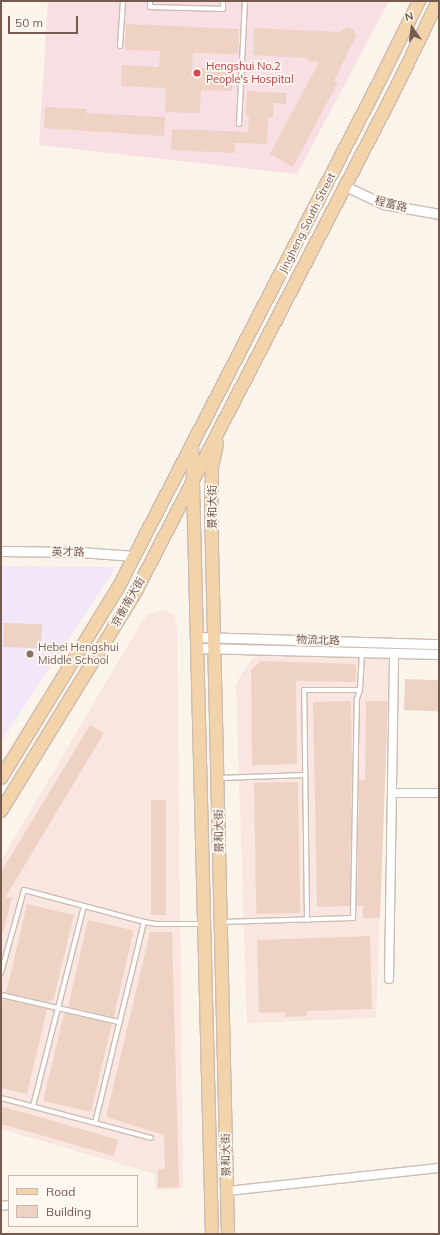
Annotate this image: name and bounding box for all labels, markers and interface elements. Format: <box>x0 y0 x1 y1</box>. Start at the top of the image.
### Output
scale bar <box>10 8 80 34</box>
north arrow <box>392 8 432 48</box>
text: N <box>403 9 415 24</box>
text: 50 m <box>15 15 43 30</box>
place label: Hengshui No.2 People's Hospital <box>206 60 294 86</box>
marker: Hengshui No.2 People's Hospital <box>191 67 203 79</box>
street label: Jingheng South Street <box>276 171 338 275</box>
street label: 程富路 <box>373 194 409 214</box>
street label: 景和大街 <box>205 485 219 529</box>
street label: 英才路 <box>51 545 85 559</box>
street label: 京衡南大街 <box>109 575 147 629</box>
street label: 物流北路 <box>296 633 340 647</box>
place label: Hebei Hengshui Middle School <box>38 641 119 667</box>
marker: Hebei Hengshui Middle School <box>25 649 35 659</box>
street label: 景和大街 <box>212 809 226 853</box>
street label: 景和大街 <box>219 1133 233 1177</box>
legend <box>8 1175 138 1227</box>
text: Road <box>46 1184 75 1199</box>
text: Building <box>46 1204 91 1219</box>

